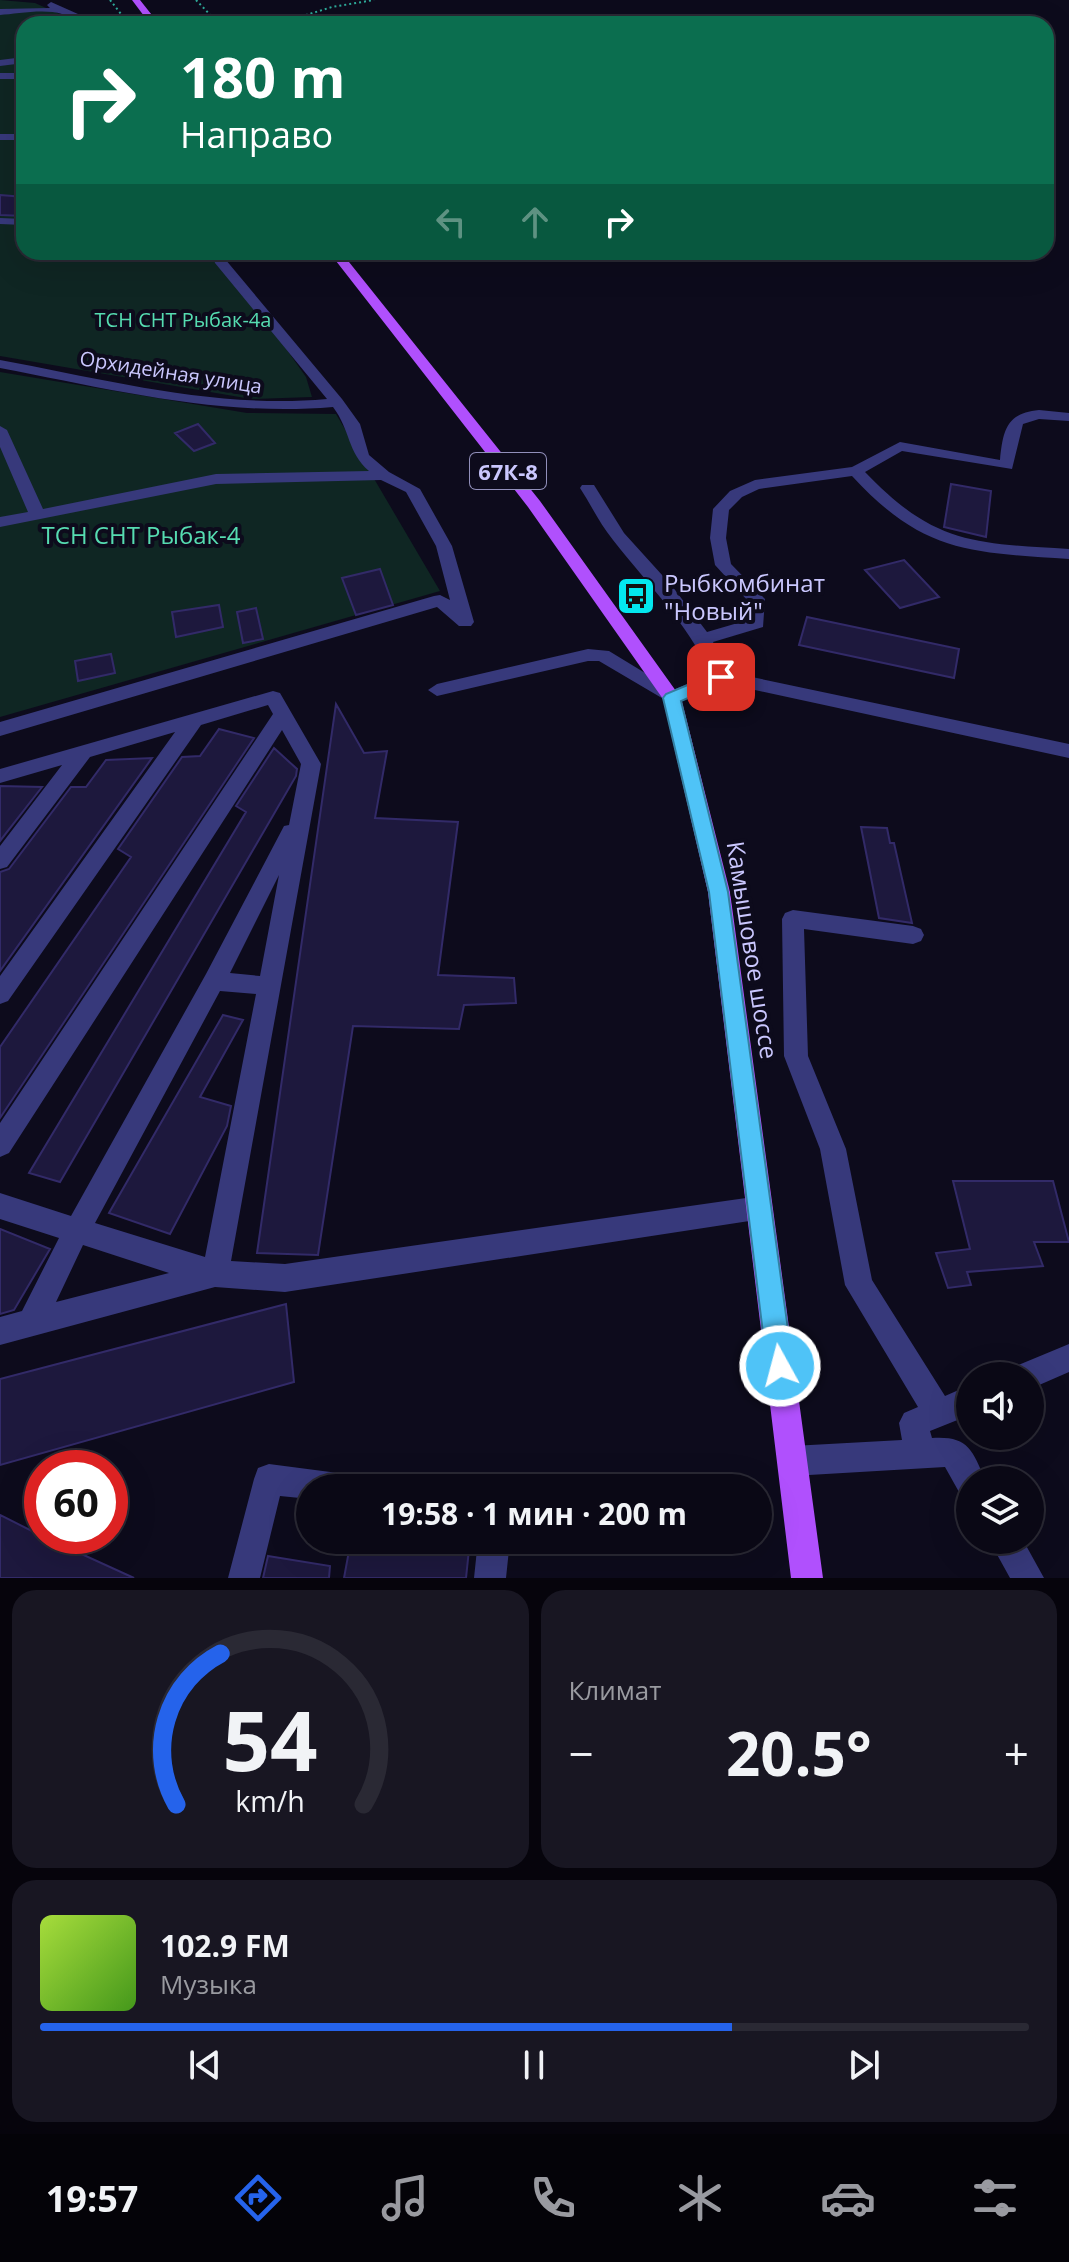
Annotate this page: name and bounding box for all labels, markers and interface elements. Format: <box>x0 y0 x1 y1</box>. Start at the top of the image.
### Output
text: 180 m <box>180 38 346 114</box>
icon: right <box>48 48 152 152</box>
text: Направо <box>180 110 333 159</box>
icon: left <box>429 200 473 244</box>
icon: ahead <box>513 200 557 244</box>
icon: right <box>597 200 641 244</box>
park label: ТСН СНТ Рыбак-4а <box>95 306 271 333</box>
street label: Орхидейная улица <box>78 344 264 400</box>
road number: 67К-8 <box>470 453 546 489</box>
park label: ТСН СНТ Рыбак-4 <box>42 518 241 551</box>
place label: Рыбкомбинат "Новый" <box>664 566 825 627</box>
bus stop icon: Рыбкомбинат "Новый" <box>615 575 657 617</box>
pin <box>687 643 755 711</box>
icon: arrive <box>699 655 743 699</box>
street label: Камышовое шоссе <box>719 839 787 1061</box>
position arrow <box>738 1324 822 1408</box>
map controls <box>956 1362 1044 1554</box>
button: sound <box>956 1362 1044 1450</box>
speed limit sign: 60 <box>24 1450 128 1554</box>
button: layers <box>956 1466 1044 1554</box>
text: 19:58 · 1 мин · 200 m <box>381 1493 687 1534</box>
text: Климат <box>569 1672 662 1708</box>
text: 54 <box>223 1682 318 1795</box>
text: 20.5° <box>726 1712 872 1794</box>
text: − <box>569 1723 594 1783</box>
text: + <box>1004 1723 1029 1783</box>
text: km/h <box>236 1781 305 1820</box>
text: 102.9 FM <box>160 1925 290 1966</box>
text: Музыка <box>160 1966 257 2002</box>
icon: previous <box>183 2043 227 2087</box>
icon: pause <box>512 2043 556 2087</box>
icon: next <box>842 2043 886 2087</box>
icon: directions <box>230 2170 286 2226</box>
icon: music <box>377 2170 433 2226</box>
icon: phone <box>525 2170 581 2226</box>
icon: climate <box>672 2170 728 2226</box>
icon: car <box>820 2170 876 2226</box>
icon: filters <box>967 2170 1023 2226</box>
text: 19:57 <box>46 2174 138 2223</box>

